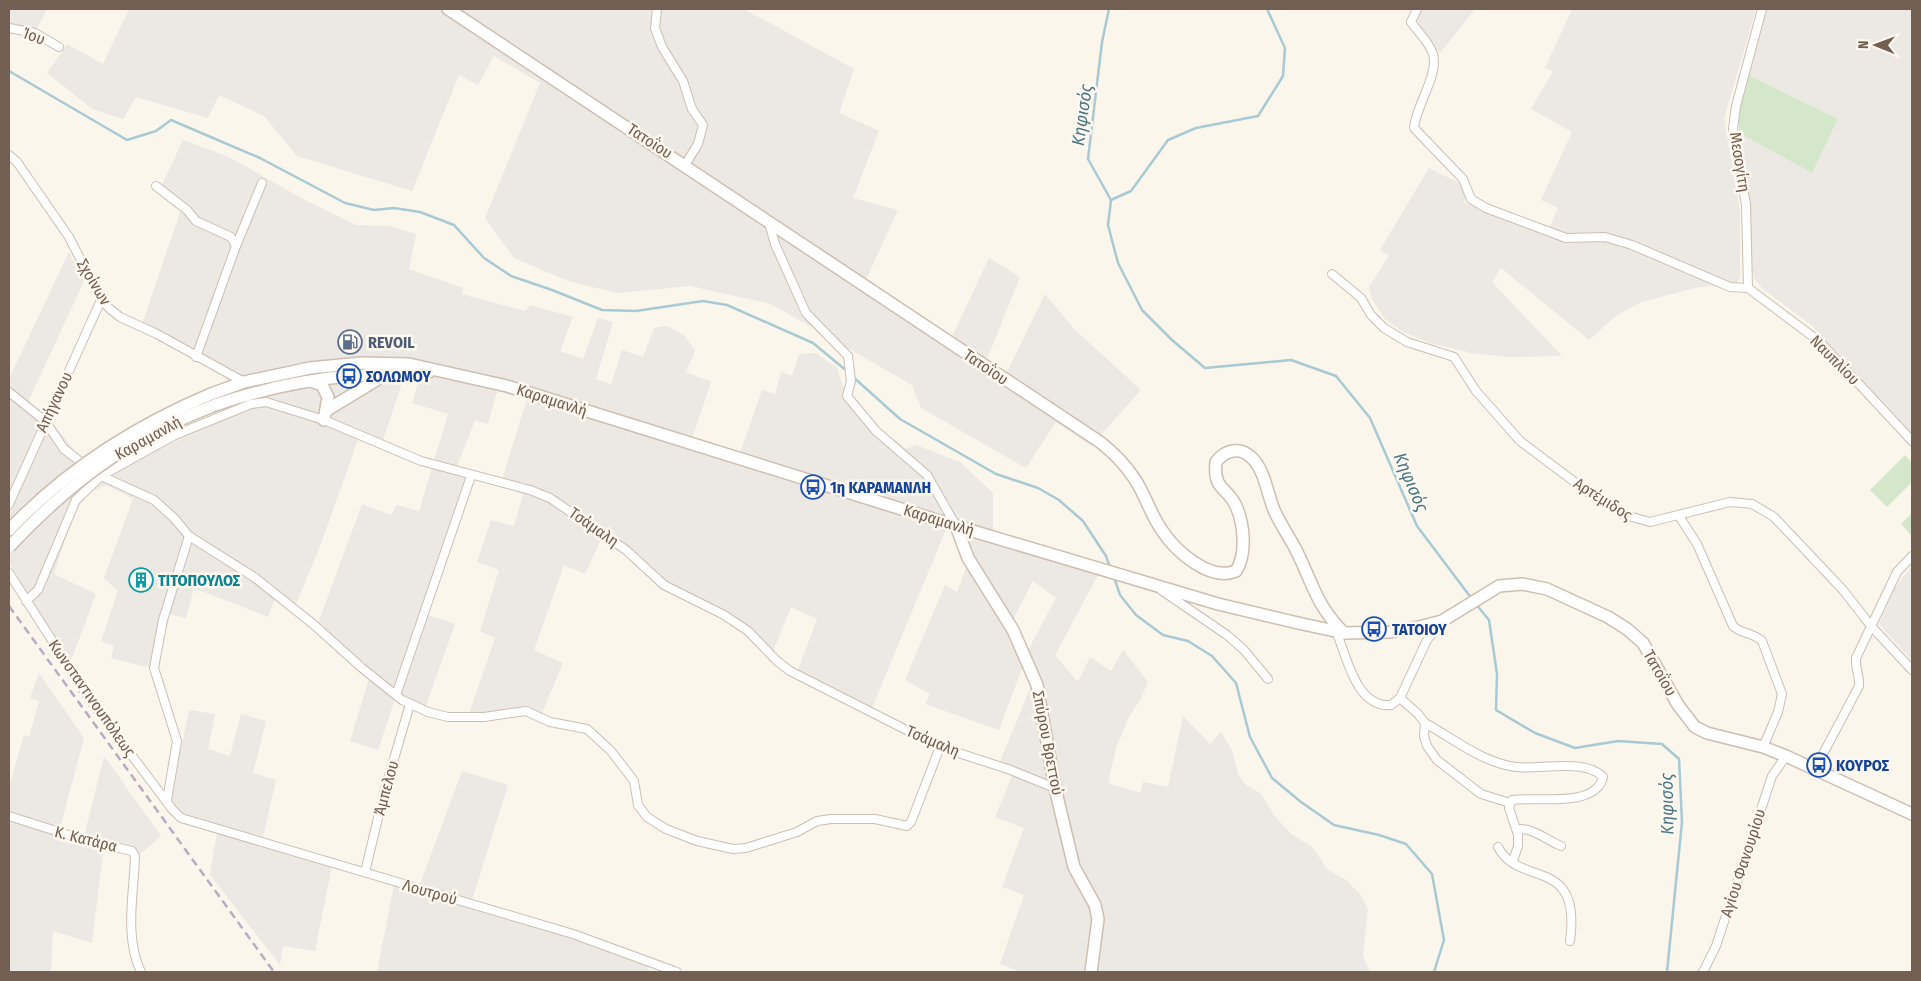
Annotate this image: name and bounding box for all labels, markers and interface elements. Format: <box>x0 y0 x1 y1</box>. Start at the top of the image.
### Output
north arrow <box>1851 20 1901 70</box>
street label: Ίου <box>20 23 48 49</box>
text: N <box>1855 40 1872 49</box>
water label: Κηφισός <box>1067 82 1097 147</box>
street label: Τατοΐου <box>624 119 676 163</box>
street label: Μεσογίτη <box>1726 131 1754 193</box>
street label: Σχοίνων <box>73 255 115 309</box>
fuel station icon: REVOIL <box>337 329 363 355</box>
street label: Ναυπλίου <box>1806 331 1864 389</box>
place label: REVOIL <box>368 333 415 352</box>
street label: Τατοΐου <box>960 345 1012 389</box>
bus stop icon: ΣΟΛΩΜΟΥ <box>336 363 362 389</box>
place label: ΣΟΛΩΜΟΥ <box>366 367 431 386</box>
street label: Απήγανου <box>32 369 76 435</box>
street label: Καραμανλή <box>514 380 590 420</box>
street label: Καραμανλή <box>111 412 185 464</box>
water label: Κηφισός <box>1389 449 1433 515</box>
bus stop icon: 1η ΚΑΡΑΜΑΝΛΗ <box>800 474 826 500</box>
street label: Αρτέμιδος <box>1570 474 1636 524</box>
place label: 1η ΚΑΡΑΜΑΝΛΗ <box>830 478 931 497</box>
street label: Καραμανλή <box>901 500 977 540</box>
street label: Τσάμαλη <box>566 503 622 551</box>
building icon: ΤΙΤΟΠΟΥΛΟΣ <box>128 567 154 593</box>
place label: ΤΙΤΟΠΟΥΛΟΣ <box>158 571 240 590</box>
bus stop icon: ΤΑΤΟΙΟΥ <box>1361 616 1387 642</box>
place label: ΤΑΤΟΙΟΥ <box>1392 620 1447 639</box>
street label: Κωνσταντινουπόλεως <box>44 636 140 760</box>
street label: Τατοΐου <box>1639 647 1681 699</box>
street label: Σπύρου Βρεττού <box>1029 689 1067 797</box>
street label: Τσάμαλη <box>903 721 963 761</box>
bus stop icon: ΚΟΥΡΟΣ <box>1806 752 1832 778</box>
place label: ΚΟΥΡΟΣ <box>1836 756 1889 775</box>
street label: Άμπελου <box>370 758 402 818</box>
water label: Κηφισός <box>1655 772 1679 835</box>
street label: Αγίου Φανουρίου <box>1717 806 1769 920</box>
street label: Κ. Κατάρα <box>53 822 119 856</box>
street label: Λουτρού <box>400 875 460 909</box>

